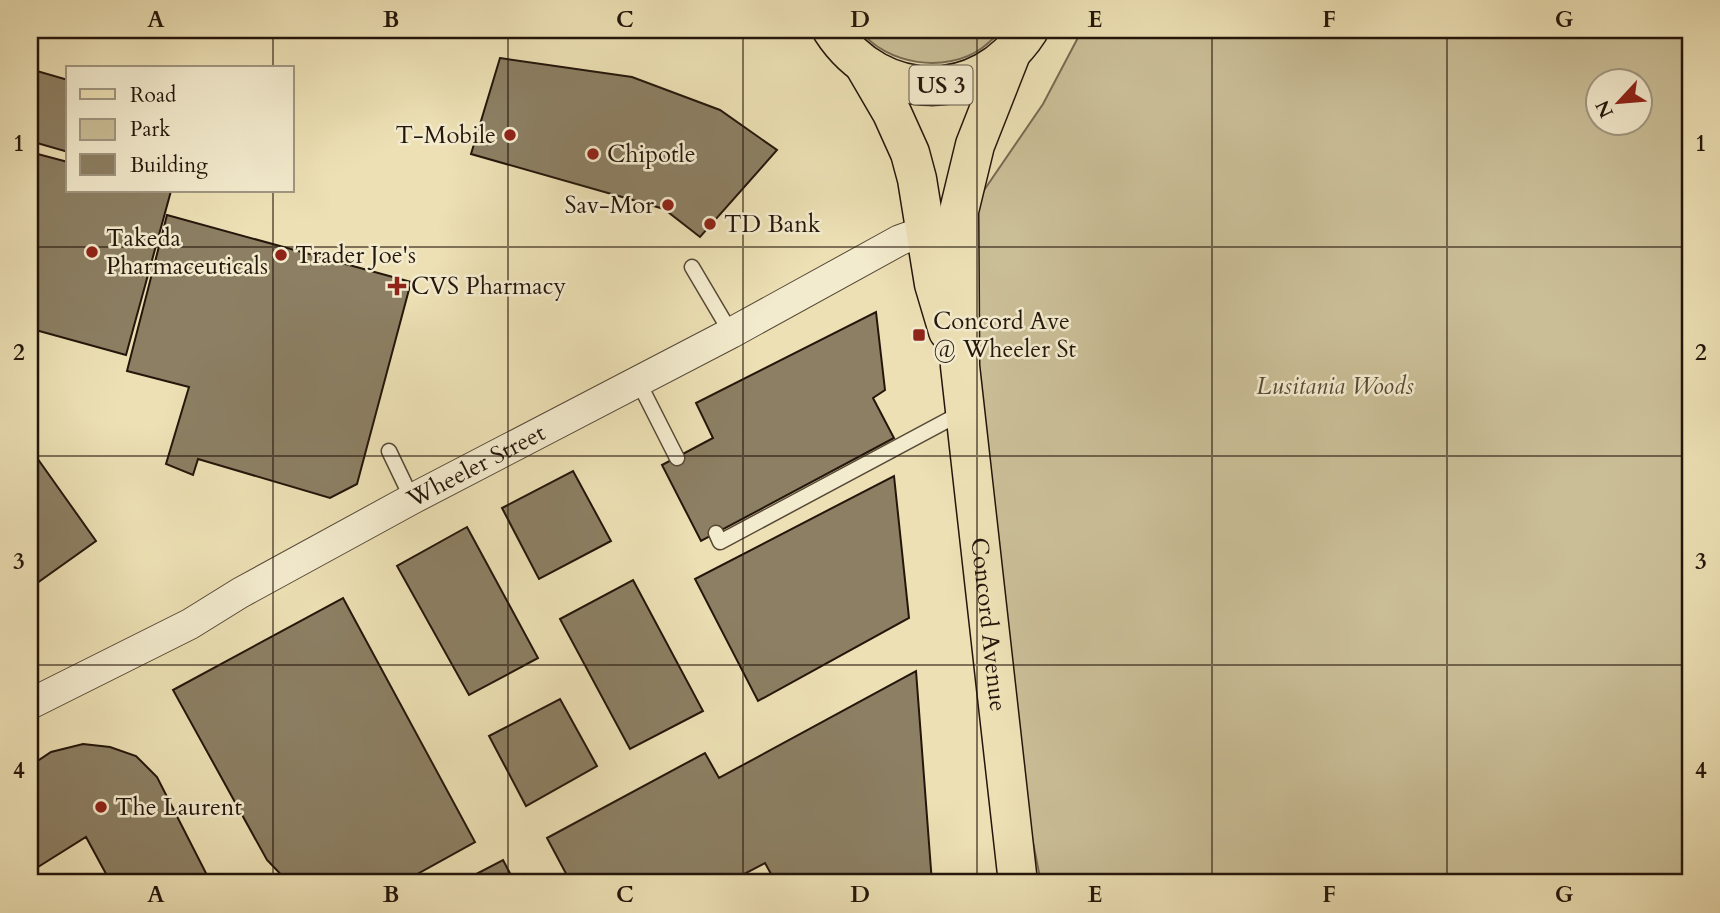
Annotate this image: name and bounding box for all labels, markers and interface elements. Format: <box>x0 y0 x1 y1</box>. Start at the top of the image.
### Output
text: A <box>147 4 165 35</box>
text: B <box>383 4 399 35</box>
text: C <box>616 4 634 35</box>
text: D <box>850 4 870 35</box>
text: E <box>1088 4 1102 35</box>
text: F <box>1322 4 1336 35</box>
text: G <box>1555 4 1574 35</box>
legend <box>66 66 294 192</box>
road number: US 3 <box>909 66 972 104</box>
north arrow <box>1584 66 1654 136</box>
text: Road <box>130 81 176 110</box>
text: N <box>1589 95 1620 122</box>
text: Park <box>130 115 171 144</box>
place label: T-Mobile <box>395 119 496 152</box>
marker: T-Mobile <box>502 127 518 143</box>
text: 1 <box>13 128 25 159</box>
text: 1 <box>1695 128 1707 159</box>
place label: Chipotle <box>607 138 696 171</box>
marker: Chipotle <box>585 146 601 162</box>
text: Building <box>130 151 208 180</box>
place label: Sav-Mor <box>564 189 654 222</box>
marker: Sav-Mor <box>660 197 676 213</box>
place label: TD Bank <box>724 208 821 241</box>
marker: TD Bank <box>702 216 718 232</box>
place label: Takeda Pharmaceuticals <box>106 222 268 283</box>
place label: Trader Joe's <box>295 239 416 272</box>
marker: Takeda Pharmaceuticals <box>84 244 100 260</box>
marker: Trader Joe's <box>273 247 289 263</box>
place label: CVS Pharmacy <box>411 270 567 303</box>
marker: CVS Pharmacy <box>389 278 405 294</box>
place label: Concord Ave @ Wheeler St <box>933 305 1076 366</box>
marker: Concord Ave @ Wheeler St <box>911 327 927 343</box>
text: 2 <box>13 337 25 368</box>
text: 2 <box>1695 337 1707 368</box>
park label: Lusitania Woods <box>1256 370 1414 403</box>
street label: Wheeler Street <box>401 416 552 516</box>
street label: Concord Avenue <box>962 536 1015 713</box>
text: 3 <box>13 546 25 577</box>
text: 3 <box>1695 546 1707 577</box>
text: 4 <box>13 755 25 786</box>
text: 4 <box>1695 755 1707 786</box>
place label: The Laurent <box>115 791 242 824</box>
marker: The Laurent <box>93 799 109 815</box>
text: A <box>147 879 165 910</box>
text: B <box>383 879 399 910</box>
text: C <box>616 879 634 910</box>
text: D <box>850 879 870 910</box>
text: E <box>1088 879 1102 910</box>
text: F <box>1322 879 1336 910</box>
text: G <box>1555 879 1574 910</box>

